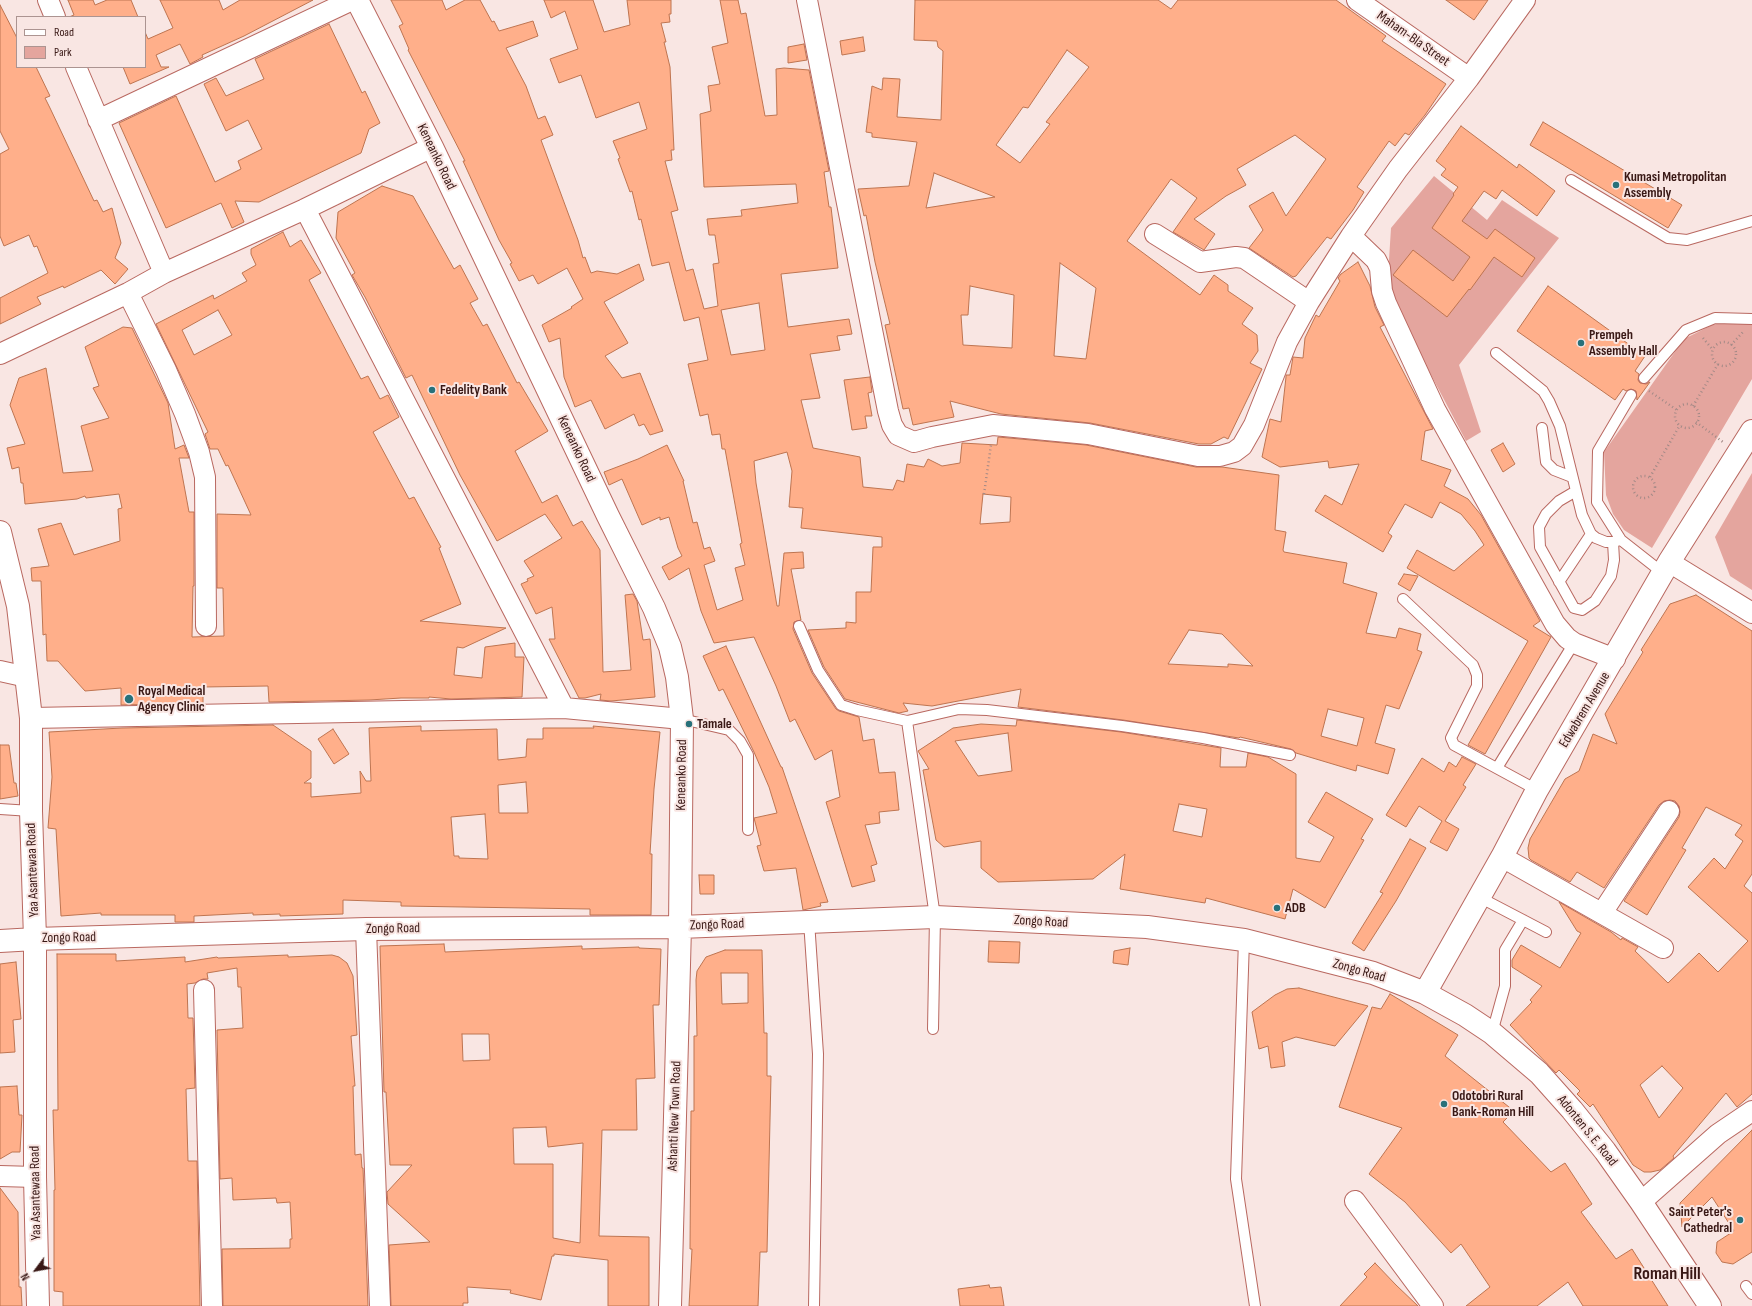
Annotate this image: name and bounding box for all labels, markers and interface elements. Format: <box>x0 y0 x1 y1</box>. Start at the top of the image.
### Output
street label: Maham-Bla Street <box>1373 8 1453 70</box>
legend <box>16 16 146 68</box>
text: Road <box>54 25 74 40</box>
text: Park <box>54 45 72 60</box>
street label: Keneanko Road <box>413 121 459 193</box>
place label: Kumasi Metropolitan Assembly <box>1624 169 1727 202</box>
marker: Kumasi Metropolitan Assembly <box>1611 180 1621 190</box>
place label: Prempeh Assembly Hall <box>1589 327 1657 360</box>
marker: Prempeh Assembly Hall <box>1576 338 1586 348</box>
place label: Fedelity Bank <box>440 382 507 398</box>
marker: Fedelity Bank <box>427 385 437 395</box>
street label: Keneanko Road <box>553 413 599 485</box>
street label: Edwabrem Avenue <box>1556 669 1614 751</box>
place label: Royal Medical Agency Clinic <box>138 683 205 716</box>
marker: Royal Medical Agency Clinic <box>123 693 135 705</box>
place label: Tamale <box>697 716 732 732</box>
marker: Tamale <box>684 719 694 729</box>
street label: Keneanko Road <box>673 739 691 811</box>
street label: Yaa Asantewaa Road <box>23 822 43 918</box>
place label: ADB <box>1285 900 1306 916</box>
marker: ADB <box>1272 903 1282 913</box>
street label: Zongo Road <box>1013 912 1069 932</box>
street label: Zongo Road <box>690 916 744 934</box>
street label: Zongo Road <box>366 920 420 938</box>
street label: Zongo Road <box>42 929 96 947</box>
street label: Zongo Road <box>1331 955 1387 987</box>
street label: Ashanti New Town Road <box>665 1061 685 1171</box>
place label: Odotobri Rural Bank-Roman Hill <box>1452 1088 1534 1120</box>
street label: Adonten S. E. Road <box>1553 1092 1621 1170</box>
marker: Odotobri Rural Bank-Roman Hill <box>1439 1099 1449 1109</box>
street label: Yaa Asantewaa Road <box>27 1146 45 1240</box>
place label: Saint Peter's Cathedral <box>1669 1204 1732 1236</box>
marker: Saint Peter's Cathedral <box>1735 1215 1745 1225</box>
north arrow <box>16 1250 56 1290</box>
district label: Roman Hill <box>1633 1263 1701 1285</box>
text: N <box>18 1271 32 1283</box>

